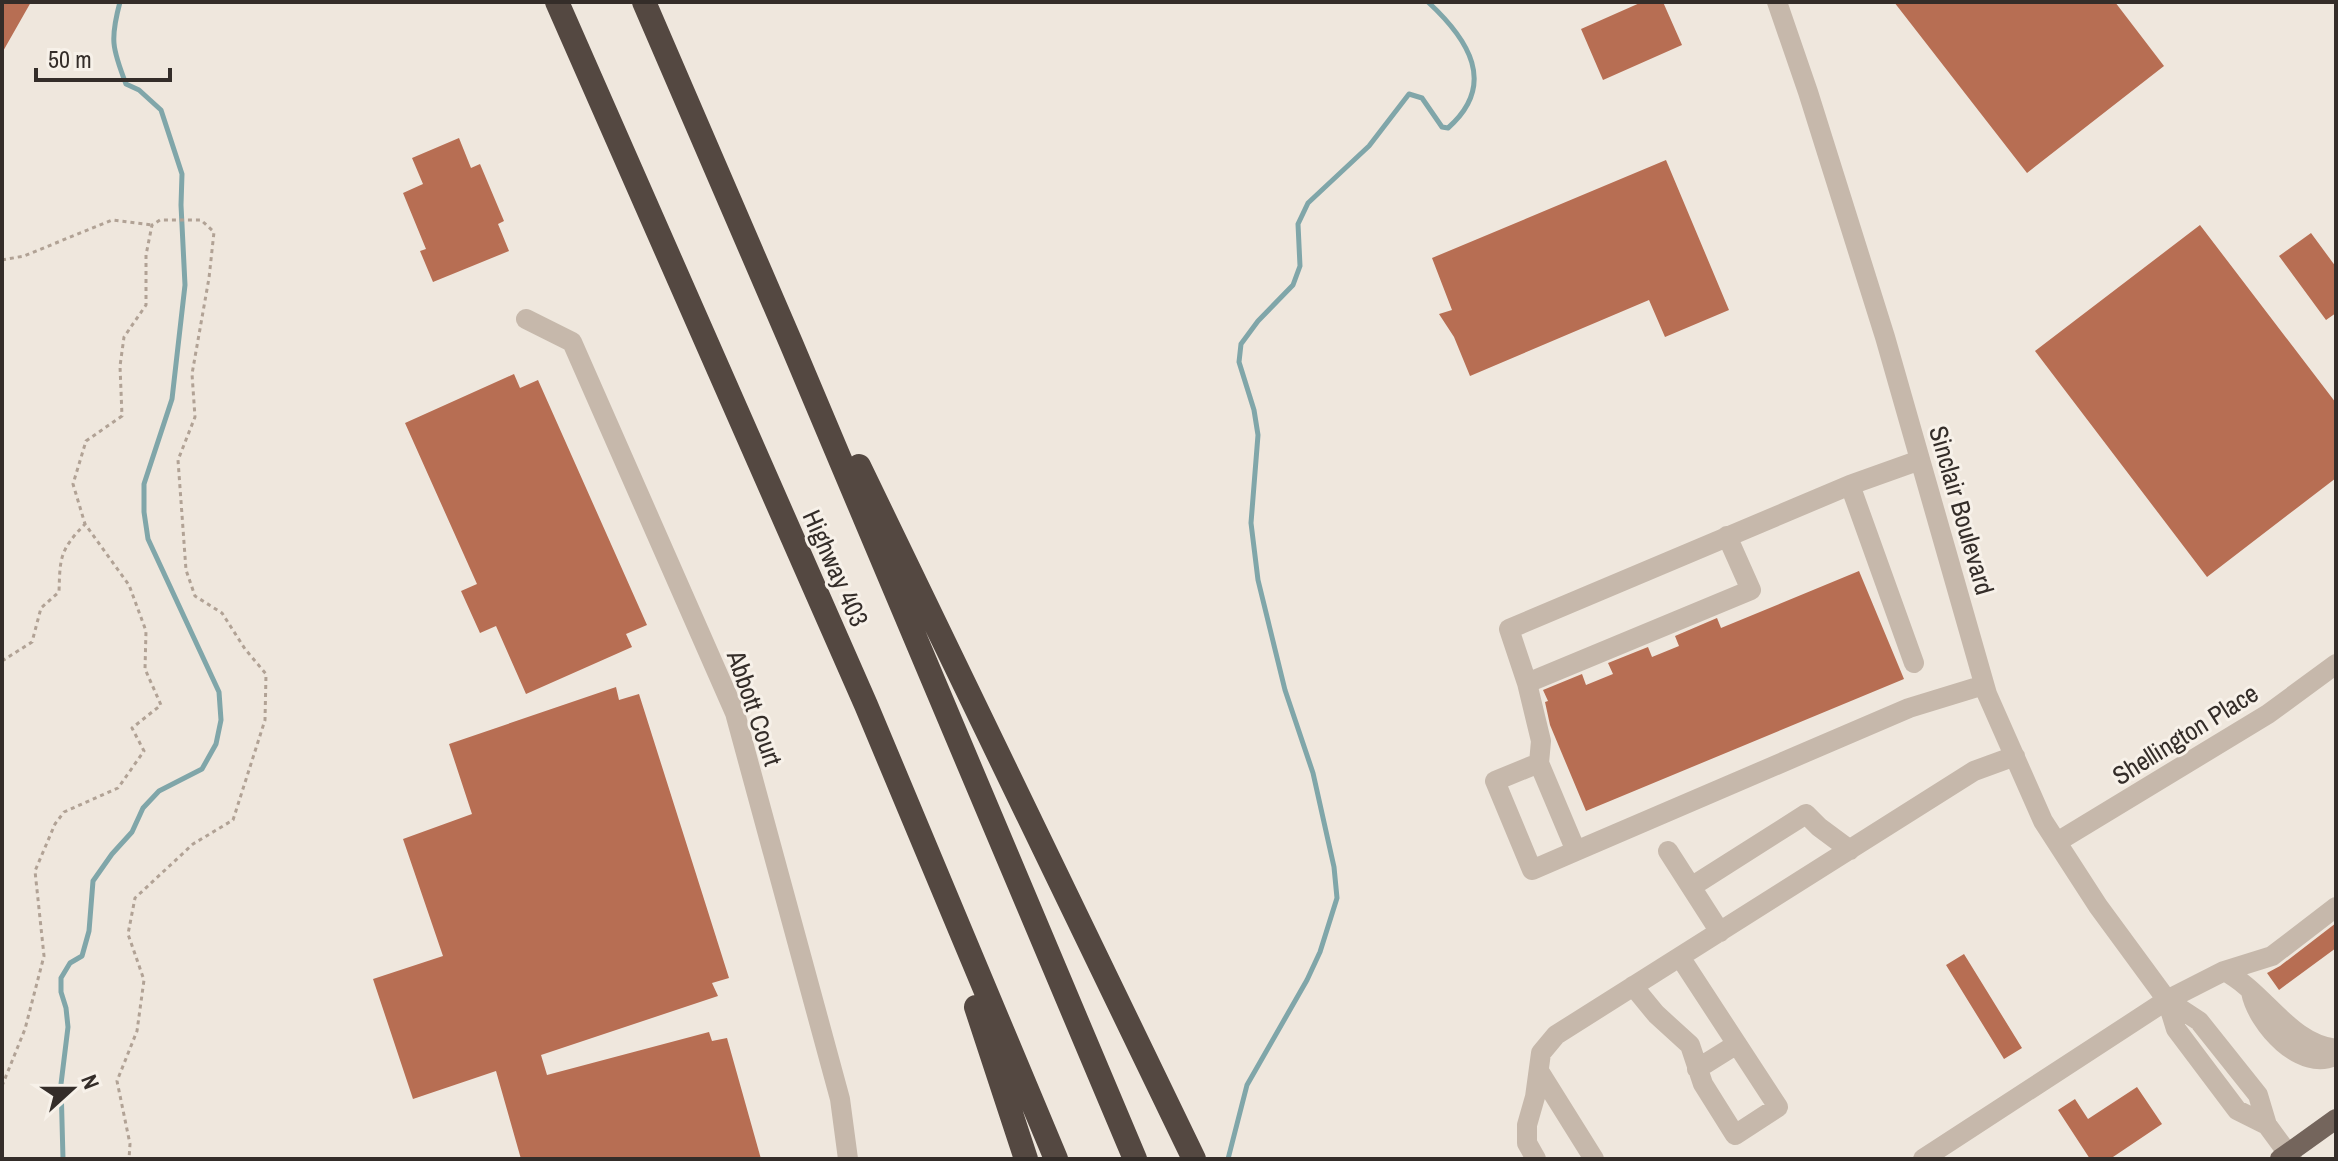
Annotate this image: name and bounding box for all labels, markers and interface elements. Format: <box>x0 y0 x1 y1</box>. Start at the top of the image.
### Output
scale bar <box>36 32 170 82</box>
text: 50 m <box>48 43 92 75</box>
street label: Sinclair Boulevard <box>1921 421 2003 599</box>
street label: Highway 403 <box>795 504 877 632</box>
street label: Abbott Court <box>719 645 791 770</box>
street label: Shellington Place <box>2105 675 2265 793</box>
north arrow <box>32 1049 112 1129</box>
text: N <box>74 1070 107 1093</box>

